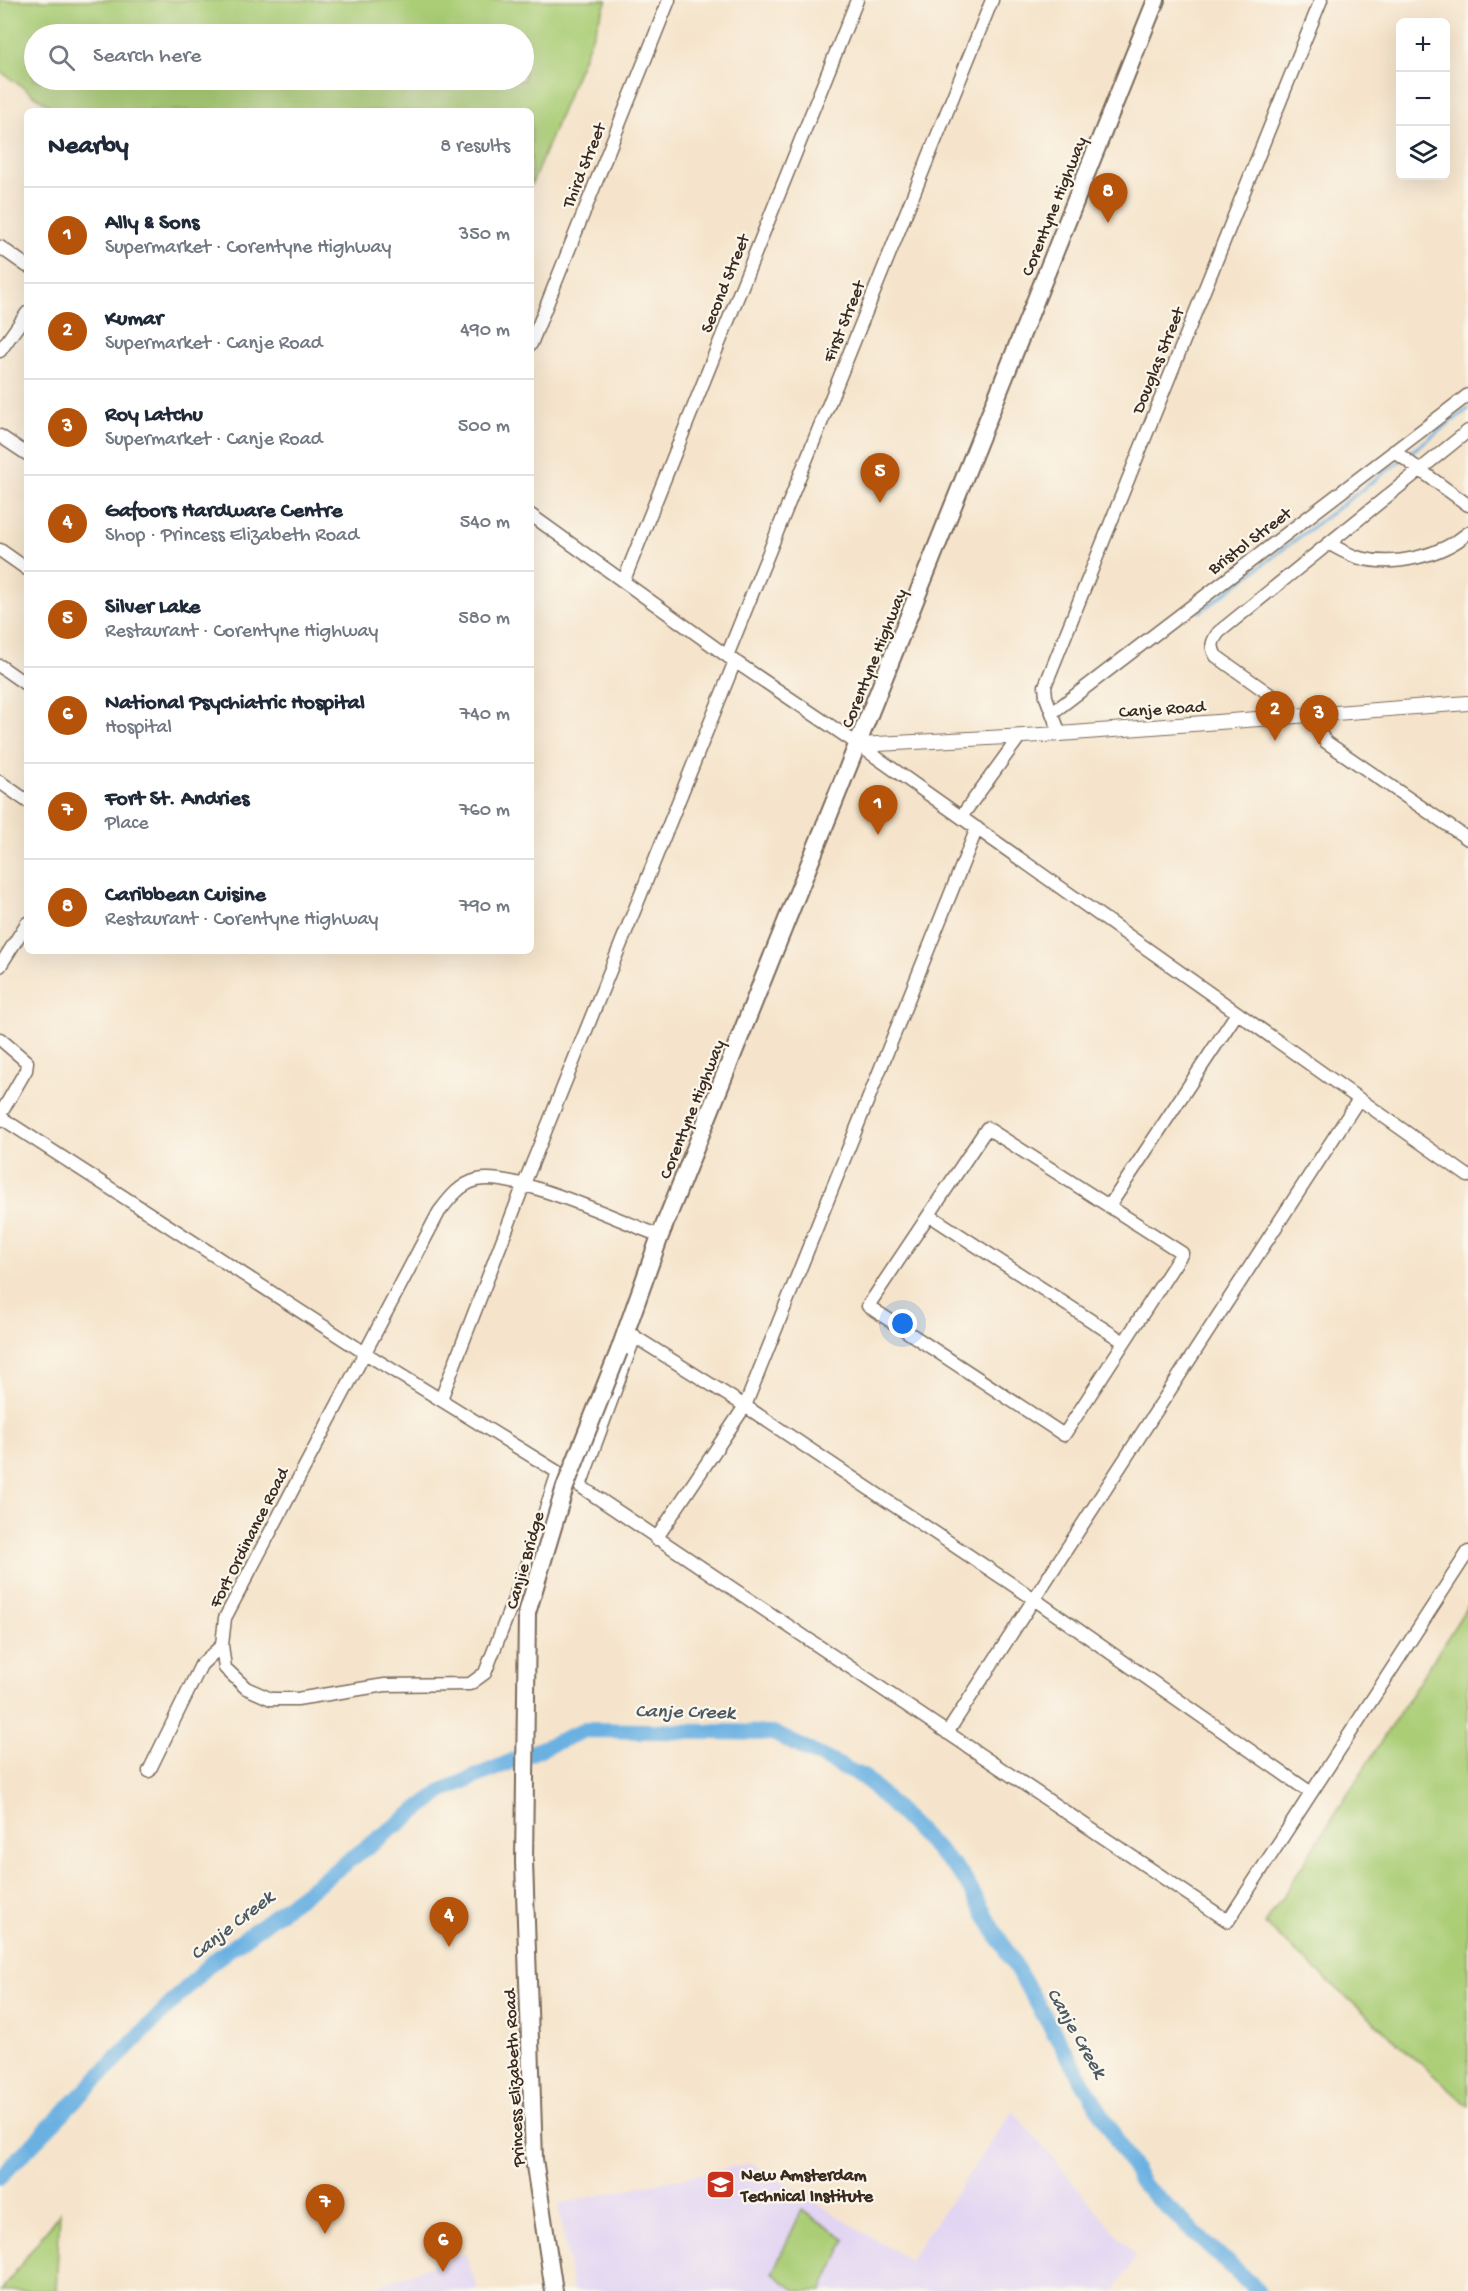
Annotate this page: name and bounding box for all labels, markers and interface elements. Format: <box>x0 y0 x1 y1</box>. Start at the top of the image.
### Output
map controls <box>1396 18 1450 180</box>
button: + <box>1396 18 1450 72</box>
search box <box>24 24 534 90</box>
icon: search <box>45 41 78 74</box>
text: Search here <box>93 44 201 70</box>
button: − <box>1396 72 1450 126</box>
street label: Third Street <box>558 119 612 212</box>
button: layers <box>1396 126 1450 180</box>
text: Nearby <box>48 132 129 163</box>
street label: Corentyne Highway <box>1018 134 1093 280</box>
text: 8 results <box>440 136 510 159</box>
pin: 8 <box>1088 174 1128 223</box>
text: Ally & Sons <box>105 211 199 237</box>
text: 1 <box>63 224 72 247</box>
text: 350 m <box>459 224 510 247</box>
street label: Second Street <box>697 230 756 336</box>
text: Supermarket · Corentyne Highway <box>105 237 391 260</box>
street label: First Street <box>819 277 872 367</box>
street label: Douglas Street <box>1128 303 1191 418</box>
text: Kumar <box>105 307 163 333</box>
text: 2 <box>63 320 72 343</box>
text: 490 m <box>460 320 510 343</box>
text: Supermarket · Canje Road <box>105 333 322 356</box>
text: Roy Latchu <box>105 403 203 429</box>
text: 3 <box>62 416 73 439</box>
text: 500 m <box>458 416 510 439</box>
text: Supermarket · Canje Road <box>105 429 322 452</box>
pin: 5 <box>860 454 900 503</box>
text: Gafoors Hardware Centre <box>105 499 343 525</box>
street label: Bristol Street <box>1204 503 1298 581</box>
text: 4 <box>63 512 72 535</box>
text: 540 m <box>460 512 510 535</box>
text: Shop · Princess Elizabeth Road <box>105 525 359 548</box>
street label: Corentyne Highway <box>838 586 913 732</box>
text: Silver Lake <box>105 595 200 621</box>
text: 5 <box>62 608 73 631</box>
text: 580 m <box>458 608 510 631</box>
text: Restaurant · Corentyne Highway <box>105 621 378 644</box>
text: National Psychiatric Hospital <box>105 691 365 717</box>
pin: 2 <box>1256 692 1294 741</box>
pin: 3 <box>1300 696 1338 745</box>
street label: Canje Road <box>1118 697 1207 724</box>
text: 6 <box>62 704 73 727</box>
text: 740 m <box>460 704 510 727</box>
text: Hospital <box>105 717 172 740</box>
pin: 1 <box>858 786 898 835</box>
text: Fort St. Andries <box>105 787 249 813</box>
text: 7 <box>62 800 73 823</box>
text: 760 m <box>459 800 510 823</box>
text: Place <box>105 813 149 836</box>
text: Caribbean Cuisine <box>105 883 266 909</box>
text: 8 <box>62 896 73 919</box>
text: 790 m <box>459 896 510 919</box>
text: Restaurant · Corentyne Highway <box>105 909 378 932</box>
street label: Corentyne Highway <box>656 1037 731 1183</box>
your location <box>888 1309 917 1338</box>
street label: Fort Ordinance Road <box>205 1463 295 1613</box>
street label: Canjie Bridge <box>502 1509 551 1612</box>
water label: Canje Creek <box>635 1701 737 1726</box>
water label: Canje Creek <box>187 1886 281 1967</box>
pin: 4 <box>430 1898 468 1947</box>
water label: Canje Creek <box>1040 1985 1111 2085</box>
street label: Princess Elizabeth Road <box>500 1987 531 2168</box>
place label: New Amsterdam Technical Institute <box>739 2166 874 2208</box>
school or university icon: New Amsterdam Technical Institute <box>704 2168 736 2200</box>
pin: 7 <box>306 2184 344 2234</box>
pin: 6 <box>424 2222 462 2272</box>

